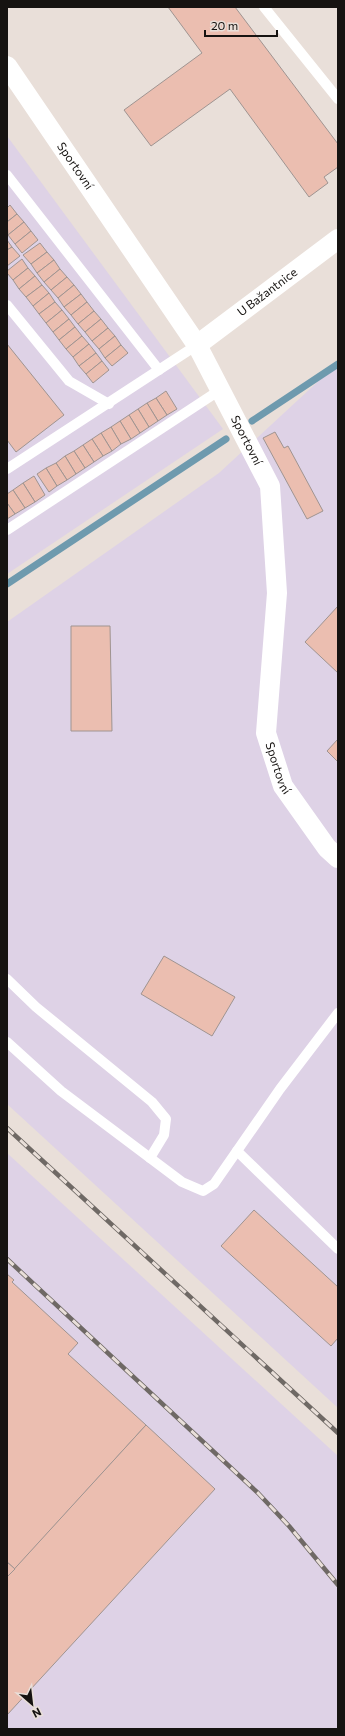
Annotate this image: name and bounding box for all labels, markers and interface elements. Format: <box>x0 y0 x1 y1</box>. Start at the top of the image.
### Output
scale bar <box>205 12 277 38</box>
text: 20 m <box>211 18 238 32</box>
street label: Sportovní <box>55 139 97 192</box>
street label: U Bažantnice <box>234 264 300 318</box>
street label: Sportovní <box>229 413 266 468</box>
street label: Sportovní <box>263 740 295 797</box>
north arrow <box>12 1684 52 1724</box>
text: N <box>30 1706 44 1721</box>

